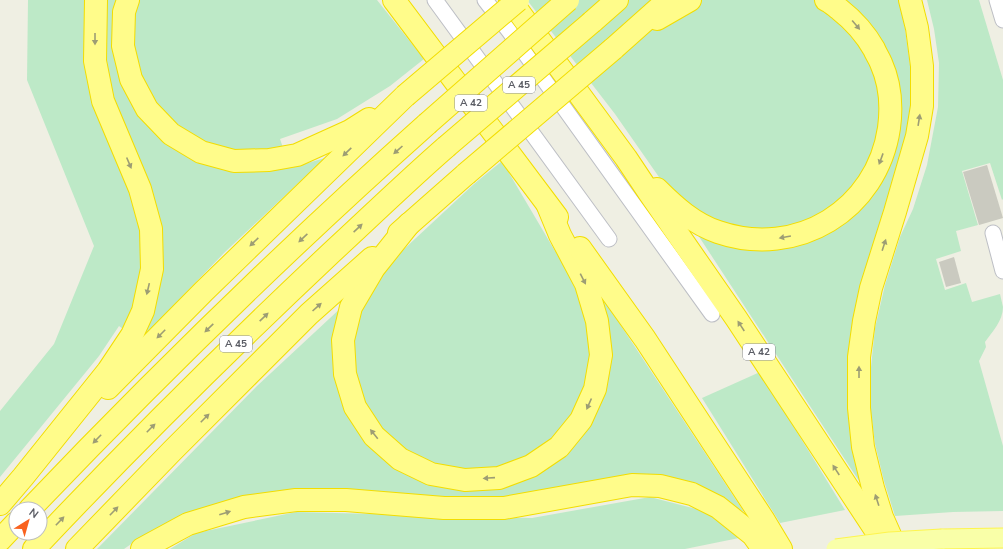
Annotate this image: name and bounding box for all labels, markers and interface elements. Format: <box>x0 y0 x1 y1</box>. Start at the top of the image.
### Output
one-way arrow <box>852 19 861 30</box>
one-way arrow <box>92 33 98 46</box>
road number: A 45 <box>503 77 535 93</box>
road number: A 42 <box>455 95 487 111</box>
one-way arrow <box>917 114 923 126</box>
one-way arrow <box>393 145 403 154</box>
one-way arrow <box>342 147 352 157</box>
one-way arrow <box>878 153 884 165</box>
one-way arrow <box>126 158 132 169</box>
one-way arrow <box>353 223 363 232</box>
one-way arrow <box>298 233 308 243</box>
one-way arrow <box>779 235 791 241</box>
one-way arrow <box>249 238 259 247</box>
one-way arrow <box>882 239 888 251</box>
one-way arrow <box>580 273 586 285</box>
one-way arrow <box>144 283 150 295</box>
one-way arrow <box>312 302 322 312</box>
one-way arrow <box>259 312 269 322</box>
one-way arrow <box>738 320 745 332</box>
one-way arrow <box>204 323 214 333</box>
one-way arrow <box>156 329 166 339</box>
road number: A 45 <box>220 336 252 352</box>
road number: A 42 <box>743 344 775 360</box>
one-way arrow <box>856 365 862 378</box>
one-way arrow <box>585 399 591 411</box>
one-way arrow <box>200 413 210 423</box>
one-way arrow <box>146 423 156 433</box>
one-way arrow <box>369 428 378 439</box>
one-way arrow <box>92 434 102 444</box>
one-way arrow <box>832 464 839 475</box>
one-way arrow <box>483 475 495 482</box>
one-way arrow <box>874 493 880 505</box>
north arrow <box>8 501 48 541</box>
text: N <box>26 505 42 522</box>
one-way arrow <box>109 506 119 516</box>
one-way arrow <box>219 510 231 516</box>
one-way arrow <box>56 516 65 526</box>

